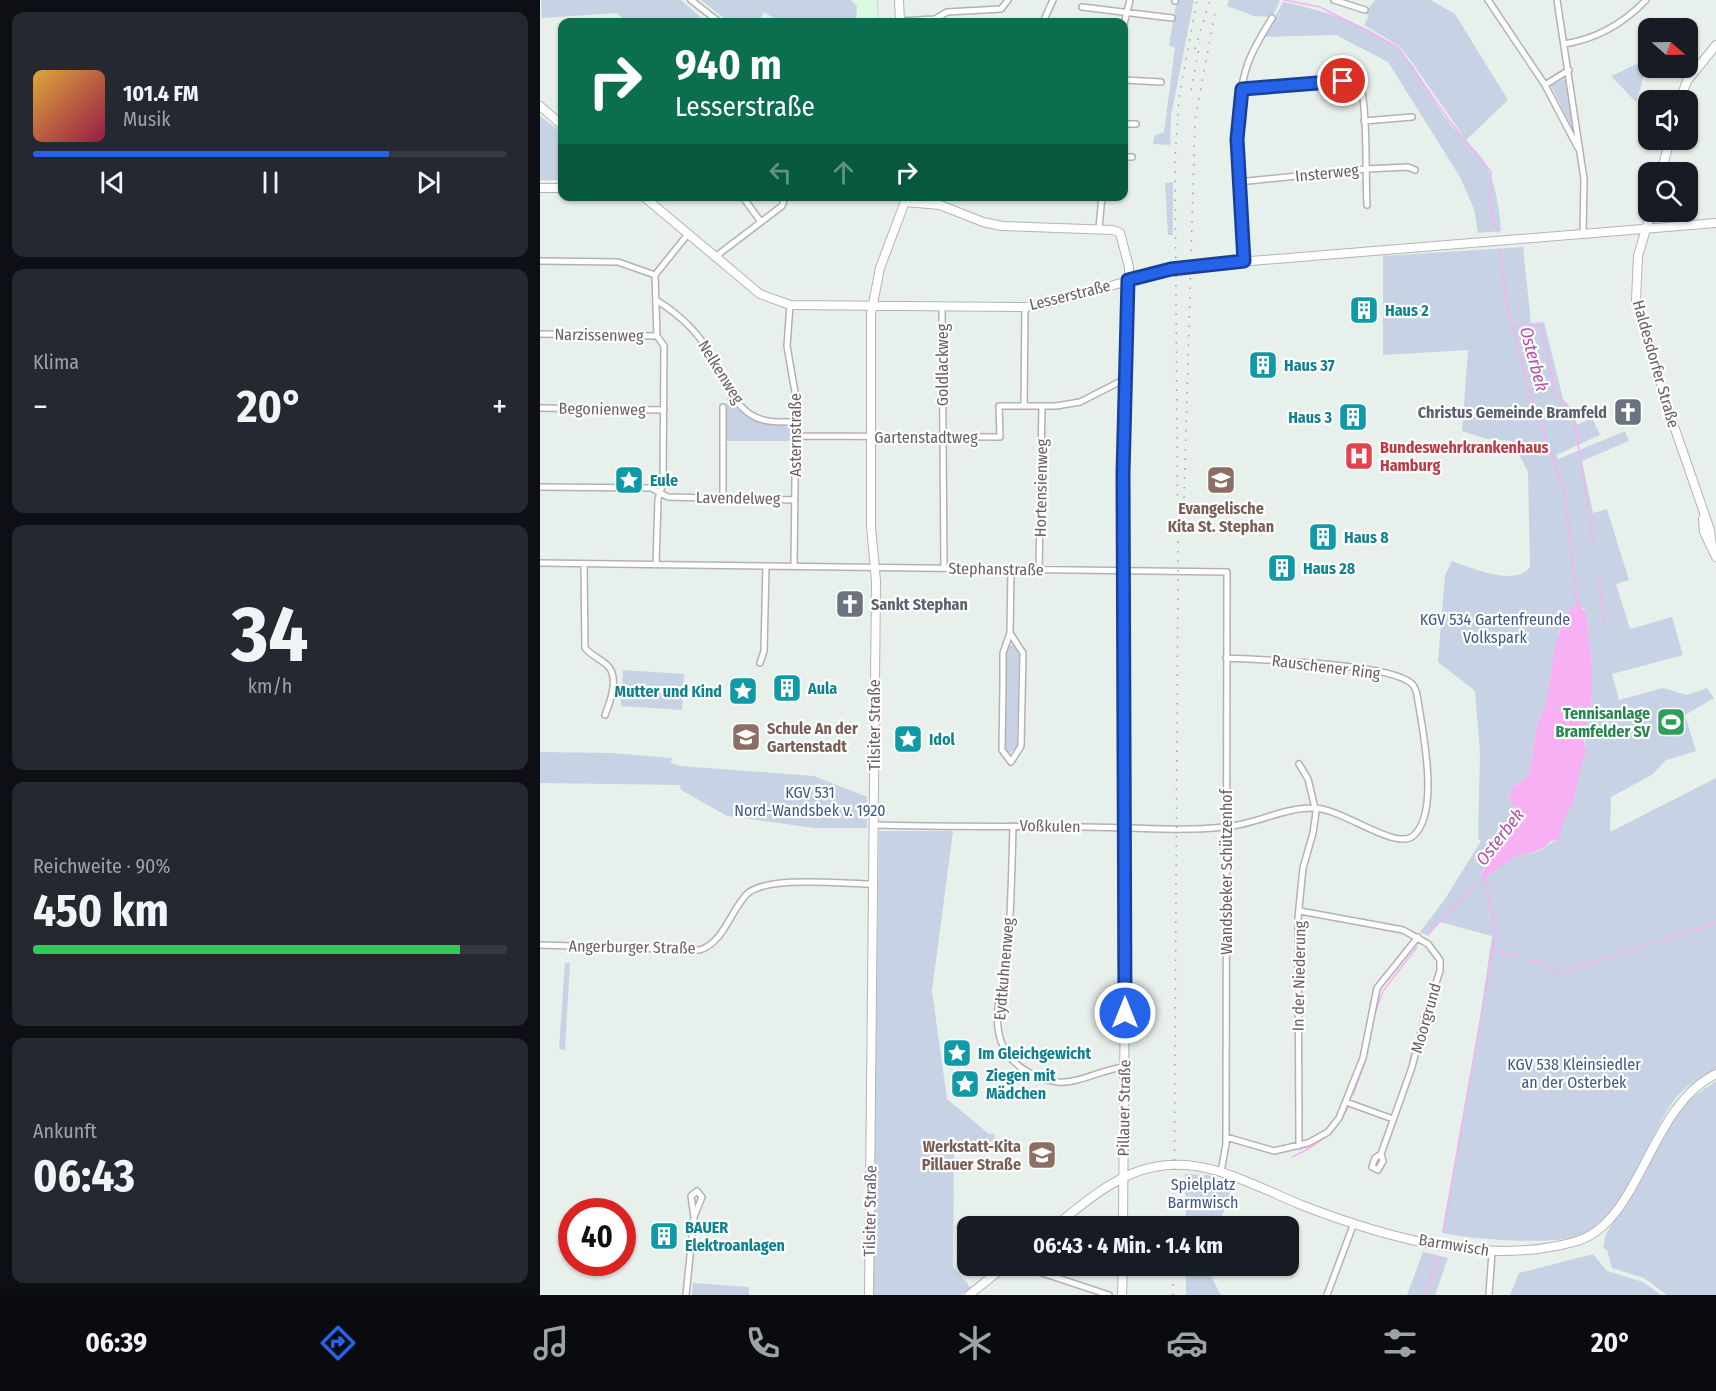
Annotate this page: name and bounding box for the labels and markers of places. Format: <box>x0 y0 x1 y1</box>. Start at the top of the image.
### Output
pin <box>1317 55 1368 106</box>
building icon: Haus 2 <box>1348 294 1380 326</box>
place label: Haus 2 <box>1385 301 1429 320</box>
building icon: Haus 37 <box>1247 349 1279 381</box>
place label: Haus 37 <box>1284 356 1335 375</box>
church icon: Christus Gemeinde Bramfeld <box>1612 396 1644 428</box>
building icon: Haus 3 <box>1337 401 1369 433</box>
place label: Christus Gemeinde Bramfeld <box>1418 403 1607 422</box>
place label: Haus 3 <box>1288 408 1332 427</box>
place label: Bundeswehrkrankenhaus Hamburg <box>1380 438 1549 475</box>
hospital icon: Bundeswehrkrankenhaus Hamburg <box>1343 440 1375 472</box>
place icon: Eule <box>613 464 645 496</box>
school or university icon: Evangelische Kita St. Stephan <box>1205 464 1237 496</box>
place label: Eule <box>650 471 678 490</box>
place label: Evangelische Kita St. Stephan <box>1168 499 1274 536</box>
building icon: Haus 8 <box>1307 521 1339 553</box>
place label: Haus 8 <box>1344 528 1389 547</box>
building icon: Haus 28 <box>1266 552 1298 584</box>
place label: Haus 28 <box>1303 559 1356 578</box>
church icon: Sankt Stephan <box>834 588 866 620</box>
place label: Sankt Stephan <box>871 595 968 614</box>
building icon: Aula <box>771 672 803 704</box>
place icon: Mutter und Kind <box>727 675 759 707</box>
place label: Aula <box>807 679 837 698</box>
place label: Mutter und Kind <box>615 682 722 701</box>
place label: Tennisanlage Bramfelder SV <box>1556 704 1651 741</box>
sports icon: Tennisanlage Bramfelder SV <box>1655 706 1687 738</box>
place label: Schule An der Gartenstadt <box>767 719 858 756</box>
school or university icon: Schule An der Gartenstadt <box>730 721 762 753</box>
place icon: Idol <box>892 723 924 755</box>
place label: Idol <box>929 730 956 749</box>
place icon: Im Gleichgewicht <box>941 1037 973 1069</box>
place label: Im Gleichgewicht <box>978 1044 1091 1063</box>
place label: Ziegen mit Mädchen <box>986 1066 1056 1103</box>
place icon: Ziegen mit Mädchen <box>949 1068 981 1100</box>
place label: Werkstatt-Kita Pillauer Straße <box>922 1137 1021 1174</box>
school or university icon: Werkstatt-Kita Pillauer Straße <box>1026 1139 1058 1171</box>
place label: BAUER Elektroanlagen <box>685 1218 785 1255</box>
building icon: BAUER Elektroanlagen <box>648 1220 680 1252</box>

